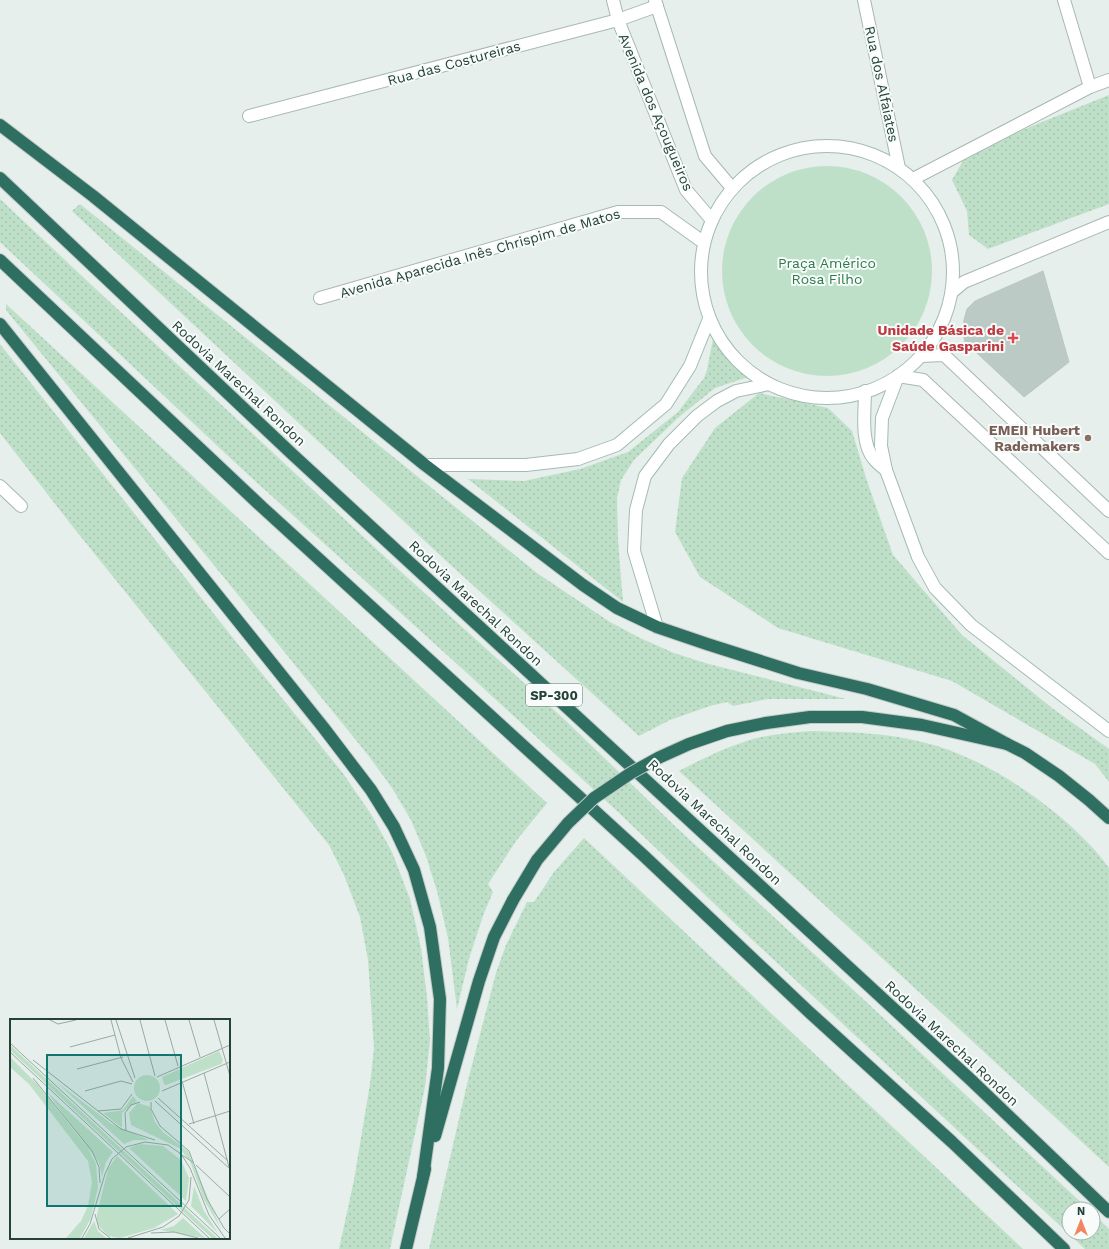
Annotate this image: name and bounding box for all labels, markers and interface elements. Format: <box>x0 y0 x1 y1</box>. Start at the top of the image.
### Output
street label: Rua dos Alfaiates <box>862 25 902 143</box>
street label: Avenida dos Açougueiros <box>616 31 696 193</box>
street label: Rua das Costureiras <box>386 38 522 88</box>
street label: Avenida Aparecida Inês Chrispim de Matos <box>338 205 622 301</box>
park label: Praça Américo Rosa Filho <box>778 255 876 287</box>
street label: Rodovia Marechal Rondon <box>169 317 309 449</box>
place label: Unidade Básica de Saúde Gasparini <box>878 322 1004 354</box>
marker: Unidade Básica de Saúde Gasparini <box>1007 332 1019 344</box>
place label: EMEII Hubert Rademakers <box>989 422 1081 454</box>
marker: EMEII Hubert Rademakers <box>1083 433 1093 443</box>
street label: Rodovia Marechal Rondon <box>406 537 546 669</box>
road number: SP-300 <box>526 684 582 706</box>
street label: Rodovia Marechal Rondon <box>645 756 785 888</box>
street label: Rodovia Marechal Rondon <box>882 977 1022 1109</box>
inset map <box>10 1019 230 1239</box>
north arrow <box>1061 1201 1101 1241</box>
text: N <box>1077 1205 1085 1218</box>

